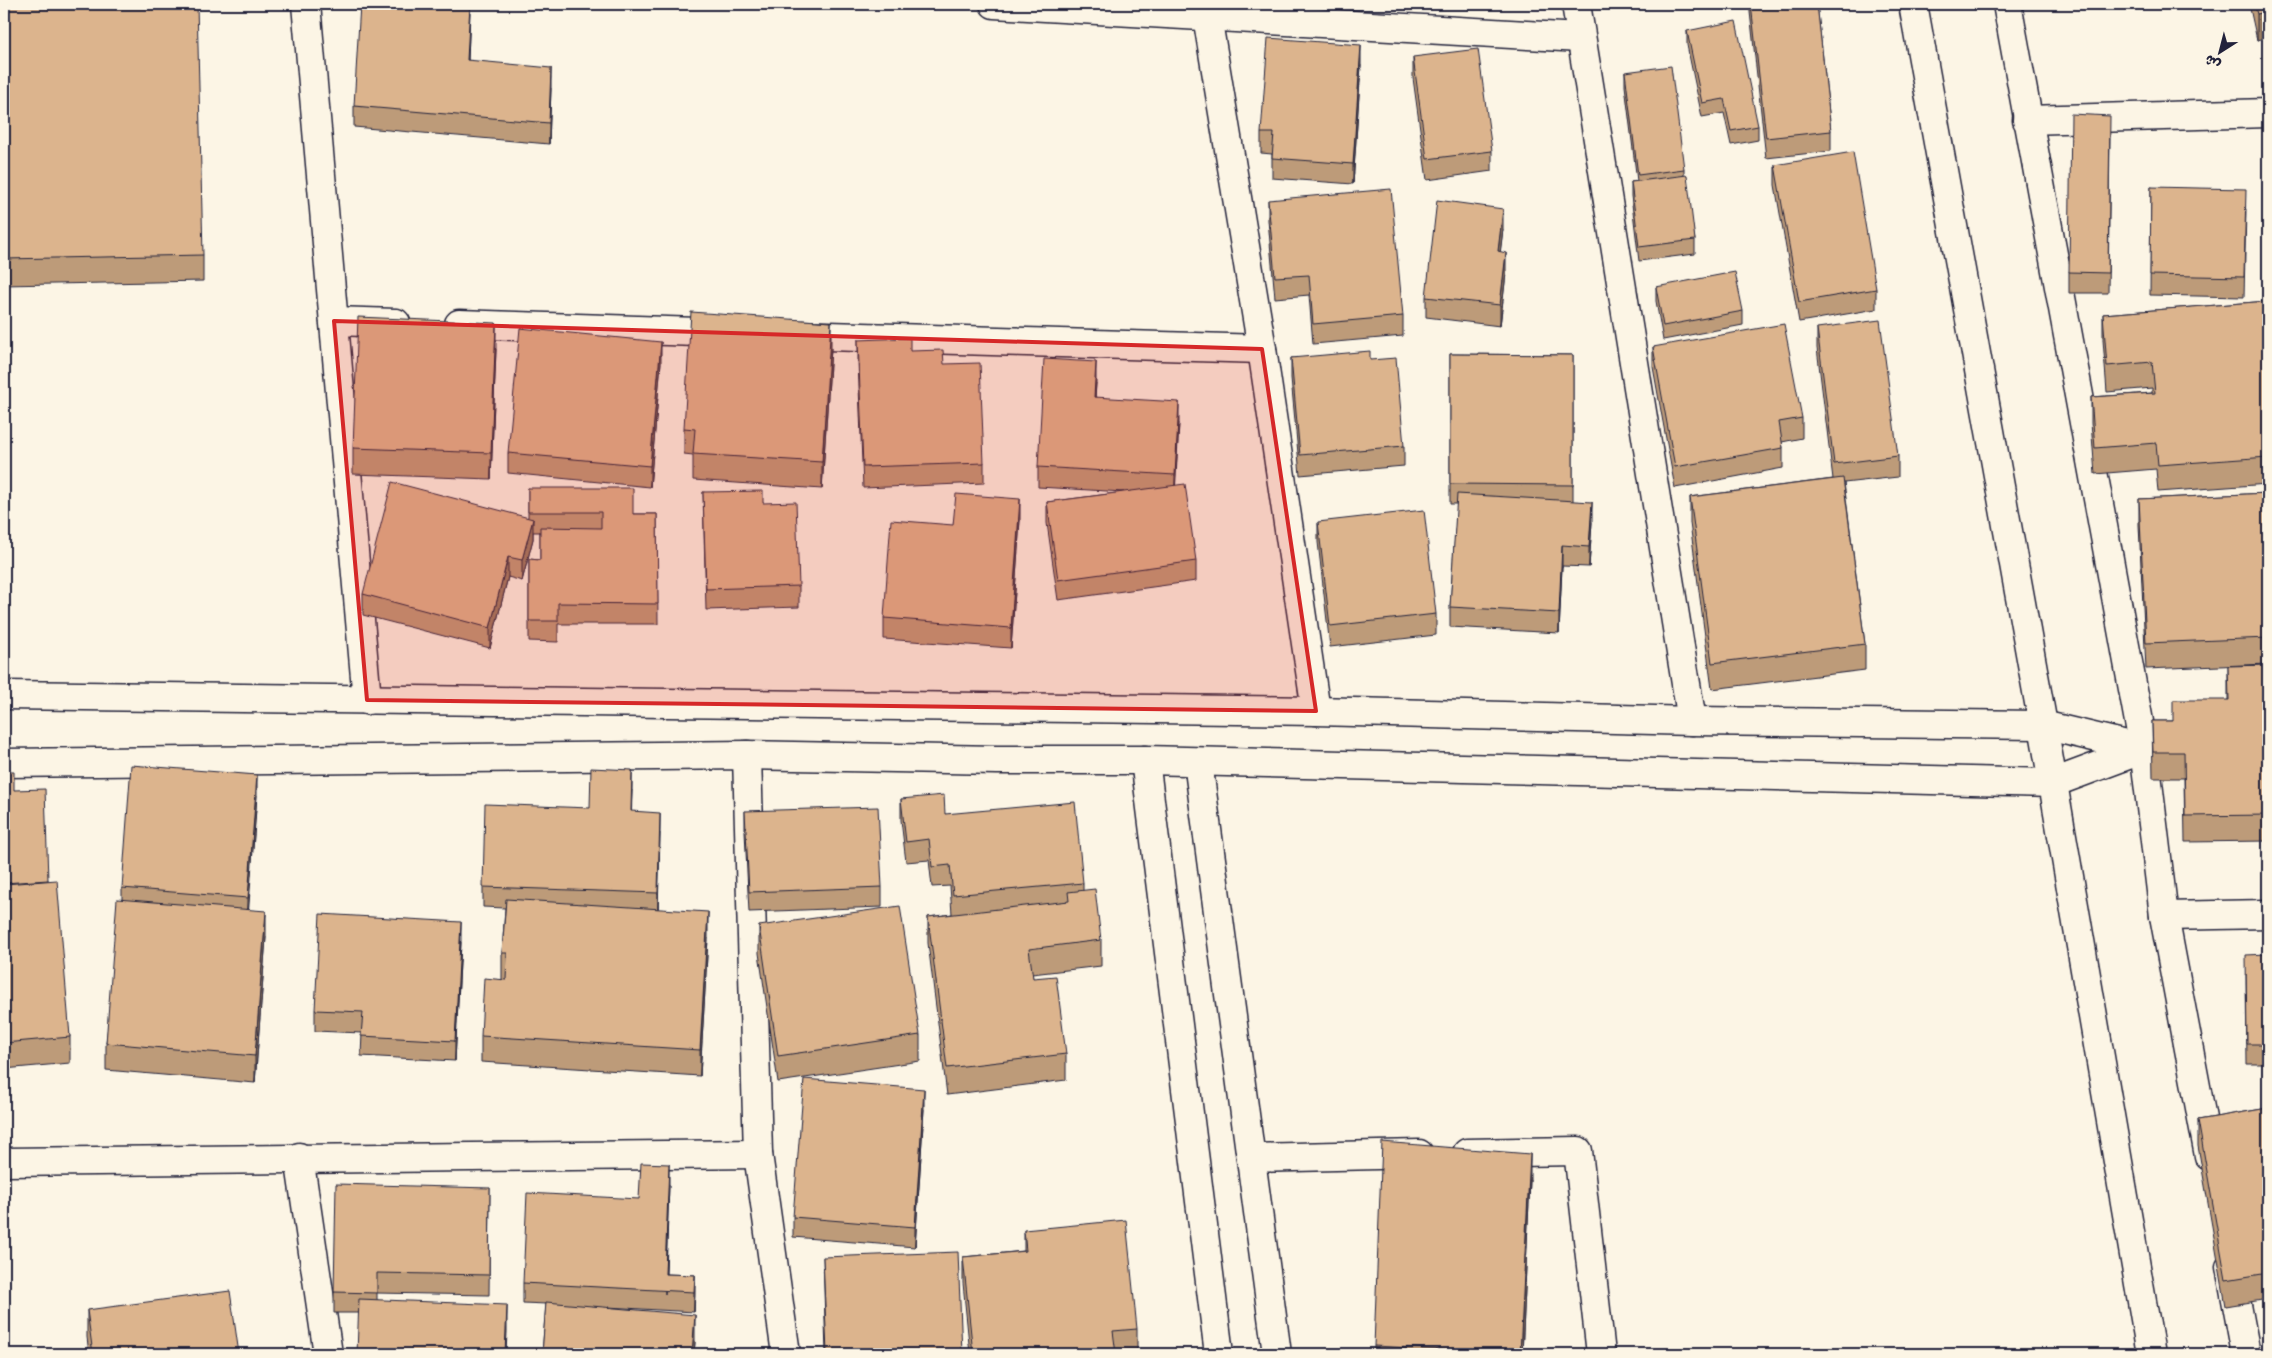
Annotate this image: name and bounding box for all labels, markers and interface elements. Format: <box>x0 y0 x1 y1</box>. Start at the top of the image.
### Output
north arrow <box>2194 28 2244 78</box>
text: ش <box>2201 49 2225 74</box>

